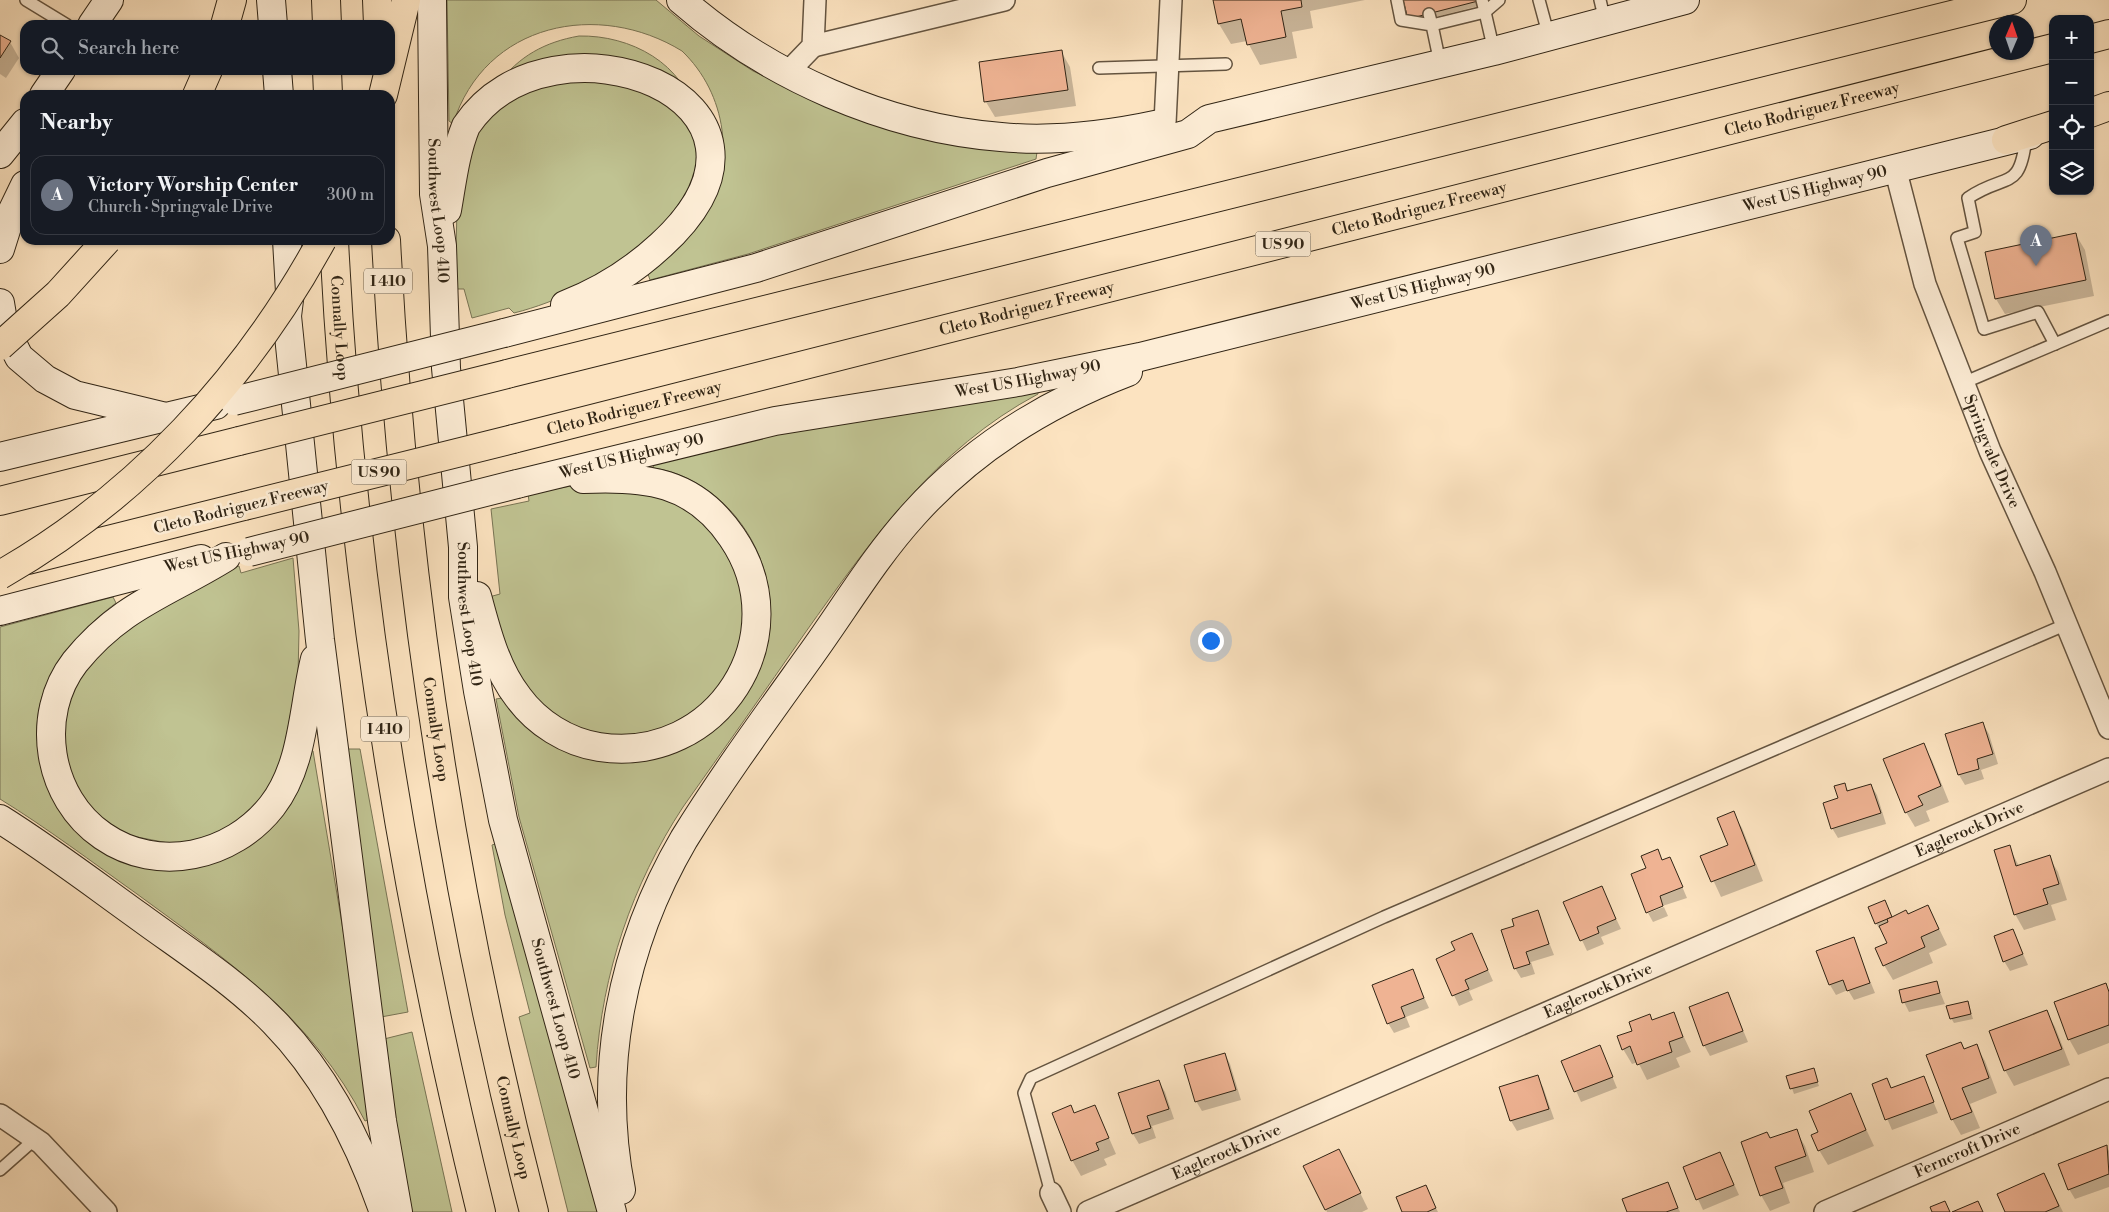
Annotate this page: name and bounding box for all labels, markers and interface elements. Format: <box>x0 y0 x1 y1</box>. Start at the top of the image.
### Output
north arrow <box>1989 15 2034 60</box>
map controls <box>2049 15 2094 195</box>
button: + <box>2049 15 2094 60</box>
search box <box>20 20 395 75</box>
icon: search <box>38 34 66 62</box>
text: Search here <box>78 36 179 60</box>
button: − <box>2049 60 2094 105</box>
street label: Cleto Rodriguez Freeway <box>1722 77 1902 141</box>
button: locate <box>2049 105 2094 150</box>
text: Nearby <box>40 110 113 136</box>
street label: Southwest Loop 410 <box>423 138 453 283</box>
button: layers <box>2049 150 2094 195</box>
street label: West US Highway 90 <box>1740 161 1889 216</box>
text: Victory Worship Center <box>88 173 298 197</box>
street label: Cleto Rodriguez Freeway <box>1330 177 1509 241</box>
text: A <box>51 185 63 205</box>
text: 300 m <box>327 185 374 205</box>
text: Church · Springvale Drive <box>88 197 273 217</box>
pin: A <box>2020 225 2052 266</box>
road number: US 90 <box>1256 232 1310 256</box>
street label: West US Highway 90 <box>1348 259 1497 314</box>
road number: I 410 <box>364 268 412 294</box>
street label: Connally Loop <box>326 275 353 381</box>
street label: Cleto Rodriguez Freeway <box>937 277 1117 340</box>
street label: West US Highway 90 <box>952 355 1103 402</box>
street label: Cleto Rodriguez Freeway <box>545 376 724 440</box>
street label: Springvale Drive <box>1959 392 2025 511</box>
street label: West US Highway 90 <box>556 429 706 484</box>
road number: US 90 <box>352 460 406 484</box>
street label: Cleto Rodriguez Freeway <box>151 476 331 538</box>
street label: West US Highway 90 <box>162 527 311 577</box>
street label: Southwest Loop 410 <box>453 541 487 688</box>
your location <box>1198 628 1224 654</box>
street label: Connally Loop <box>418 676 454 783</box>
road number: I 410 <box>361 716 409 742</box>
street label: Eaglerock Drive <box>1912 797 2027 862</box>
street label: Southwest Loop 410 <box>526 936 585 1082</box>
street label: Eaglerock Drive <box>1541 958 1656 1023</box>
street label: Connally Loop <box>491 1074 535 1181</box>
street label: Ferncroft Drive <box>1911 1119 2023 1182</box>
street label: Eaglerock Drive <box>1169 1120 1284 1184</box>

